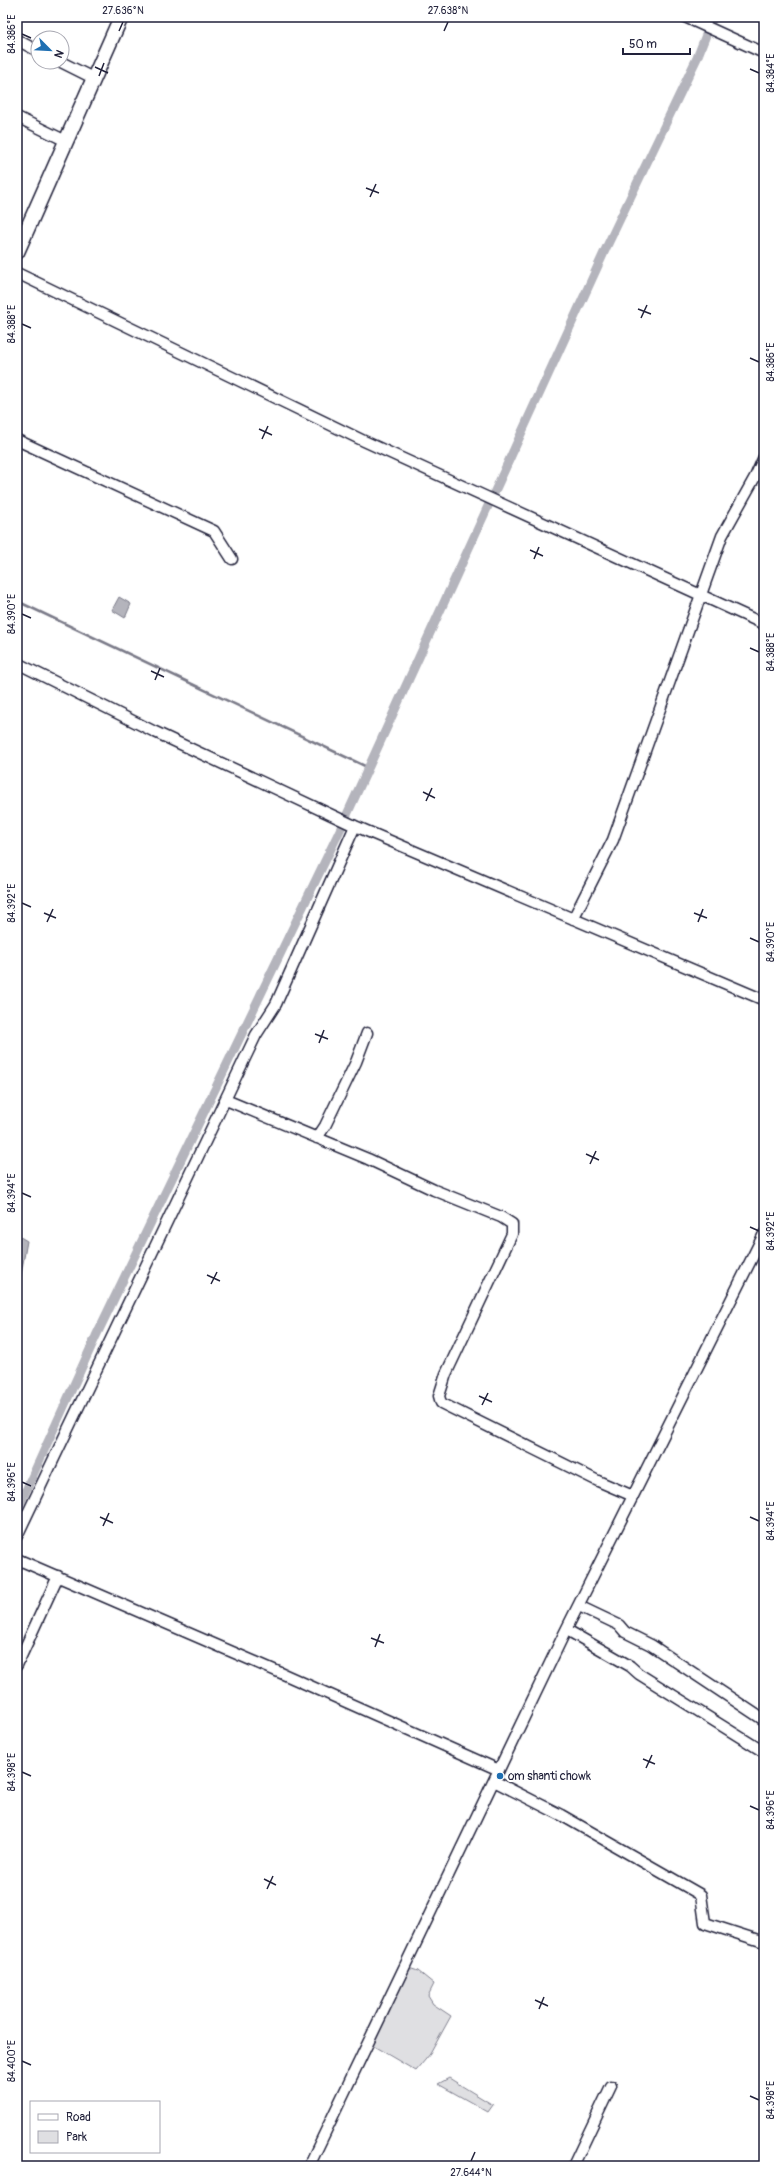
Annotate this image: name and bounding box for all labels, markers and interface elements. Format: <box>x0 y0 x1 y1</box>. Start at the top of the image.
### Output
text: 27.636°N <box>102 5 144 17</box>
text: 27.638°N <box>428 5 469 17</box>
text: 84.386°E <box>6 14 18 54</box>
north arrow <box>30 30 70 70</box>
scale bar <box>623 30 690 56</box>
text: 50 m <box>629 37 657 52</box>
text: N <box>51 48 66 60</box>
text: 84.384°E <box>765 53 777 93</box>
text: 84.388°E <box>6 305 18 343</box>
text: 84.386°E <box>765 342 777 382</box>
text: 84.390°E <box>6 594 18 634</box>
text: 84.388°E <box>765 633 777 671</box>
text: 84.392°E <box>6 884 18 922</box>
text: 84.390°E <box>765 922 777 962</box>
text: 84.394°E <box>6 1173 18 1213</box>
text: 84.392°E <box>765 1212 777 1250</box>
text: 84.396°E <box>6 1462 18 1502</box>
text: 84.394°E <box>765 1501 777 1541</box>
text: 84.398°E <box>6 1753 18 1791</box>
place label: om shanti chowk <box>508 1769 591 1784</box>
marker: om shanti chowk <box>495 1771 505 1781</box>
text: 84.396°E <box>765 1790 777 1830</box>
text: 84.400°E <box>6 2040 18 2082</box>
text: 84.398°E <box>765 2081 777 2119</box>
legend <box>30 2101 160 2153</box>
text: Road <box>66 2110 91 2125</box>
text: Park <box>66 2130 87 2145</box>
text: 27.644°N <box>450 2167 492 2179</box>

